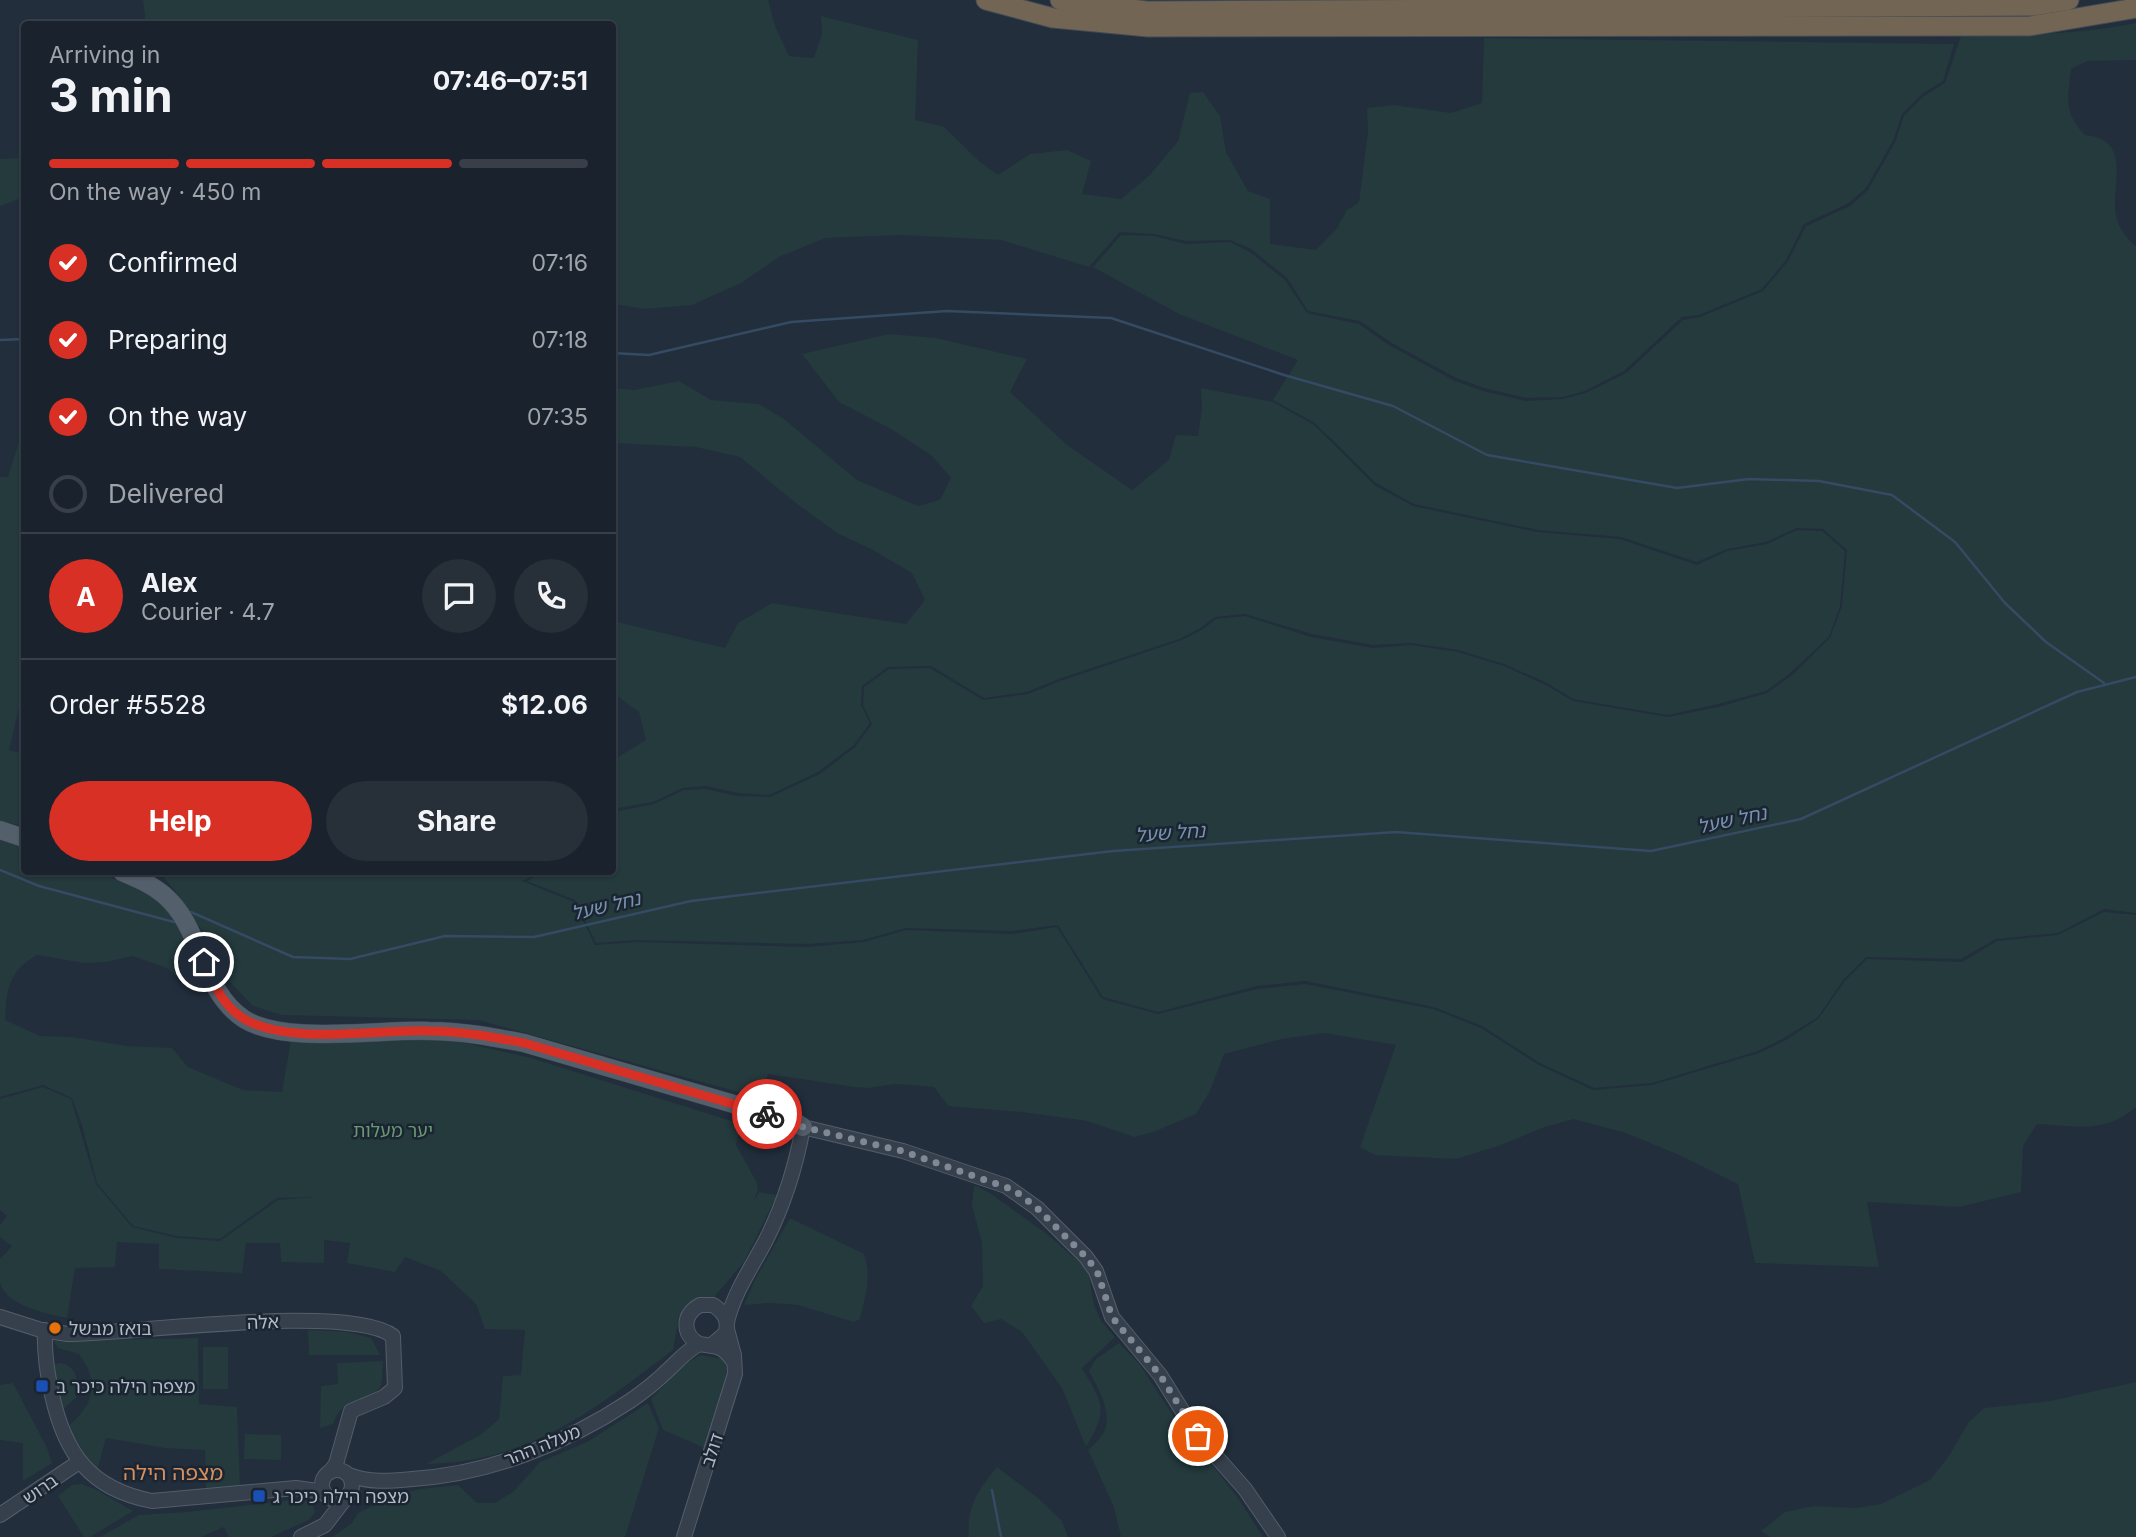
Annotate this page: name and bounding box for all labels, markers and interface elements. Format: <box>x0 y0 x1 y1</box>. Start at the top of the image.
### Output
text: Arriving in <box>49 41 160 69</box>
text: 07:46–07:51 <box>433 65 588 96</box>
text: 3 min <box>49 67 173 123</box>
text: On the way · 450 m <box>49 178 262 206</box>
icon: check <box>49 244 87 282</box>
text: Confirmed <box>108 247 238 278</box>
text: 07:16 <box>531 249 588 277</box>
icon: check <box>49 321 87 359</box>
text: Preparing <box>108 324 228 355</box>
text: 07:18 <box>531 326 588 354</box>
icon: check <box>49 398 87 436</box>
text: On the way <box>108 401 247 432</box>
text: 07:35 <box>527 403 588 431</box>
text: Delivered <box>108 478 224 509</box>
button: chat <box>422 559 496 633</box>
button: phone <box>514 559 588 633</box>
text: Alex <box>141 567 198 598</box>
text: A <box>76 581 96 612</box>
text: Courier · 4.7 <box>141 598 275 626</box>
text: Order #5528 <box>49 689 206 720</box>
text: $12.06 <box>501 689 588 720</box>
button: Help <box>49 781 312 861</box>
button: Share <box>326 781 588 861</box>
water label: נחל שעל <box>1695 801 1770 839</box>
water label: נחל שעל <box>1134 819 1208 847</box>
water label: נחל שעל <box>569 887 644 925</box>
pin <box>174 932 234 992</box>
icon: home <box>185 943 223 981</box>
courier <box>732 1079 802 1149</box>
icon: bike <box>748 1095 786 1133</box>
park label: יער מעלות <box>353 1120 433 1141</box>
street label: אלה <box>247 1311 279 1333</box>
place label: בואז מבשל <box>69 1318 152 1339</box>
marker: בואז מבשל <box>47 1320 63 1336</box>
place label: מצפה הילה כיכר ב <box>56 1376 196 1397</box>
marker: מצפה הילה כיכר ב <box>34 1378 50 1394</box>
pin <box>1168 1406 1228 1466</box>
icon: bag <box>1179 1417 1217 1455</box>
street label: מעלה ההר <box>501 1420 583 1470</box>
street label: דולב <box>697 1430 727 1469</box>
district label: מצפה הילה <box>123 1460 223 1485</box>
street label: ברוש <box>18 1470 62 1508</box>
place label: מצפה הילה כיכר ג <box>273 1486 409 1507</box>
marker: מצפה הילה כיכר ג <box>251 1488 267 1504</box>

